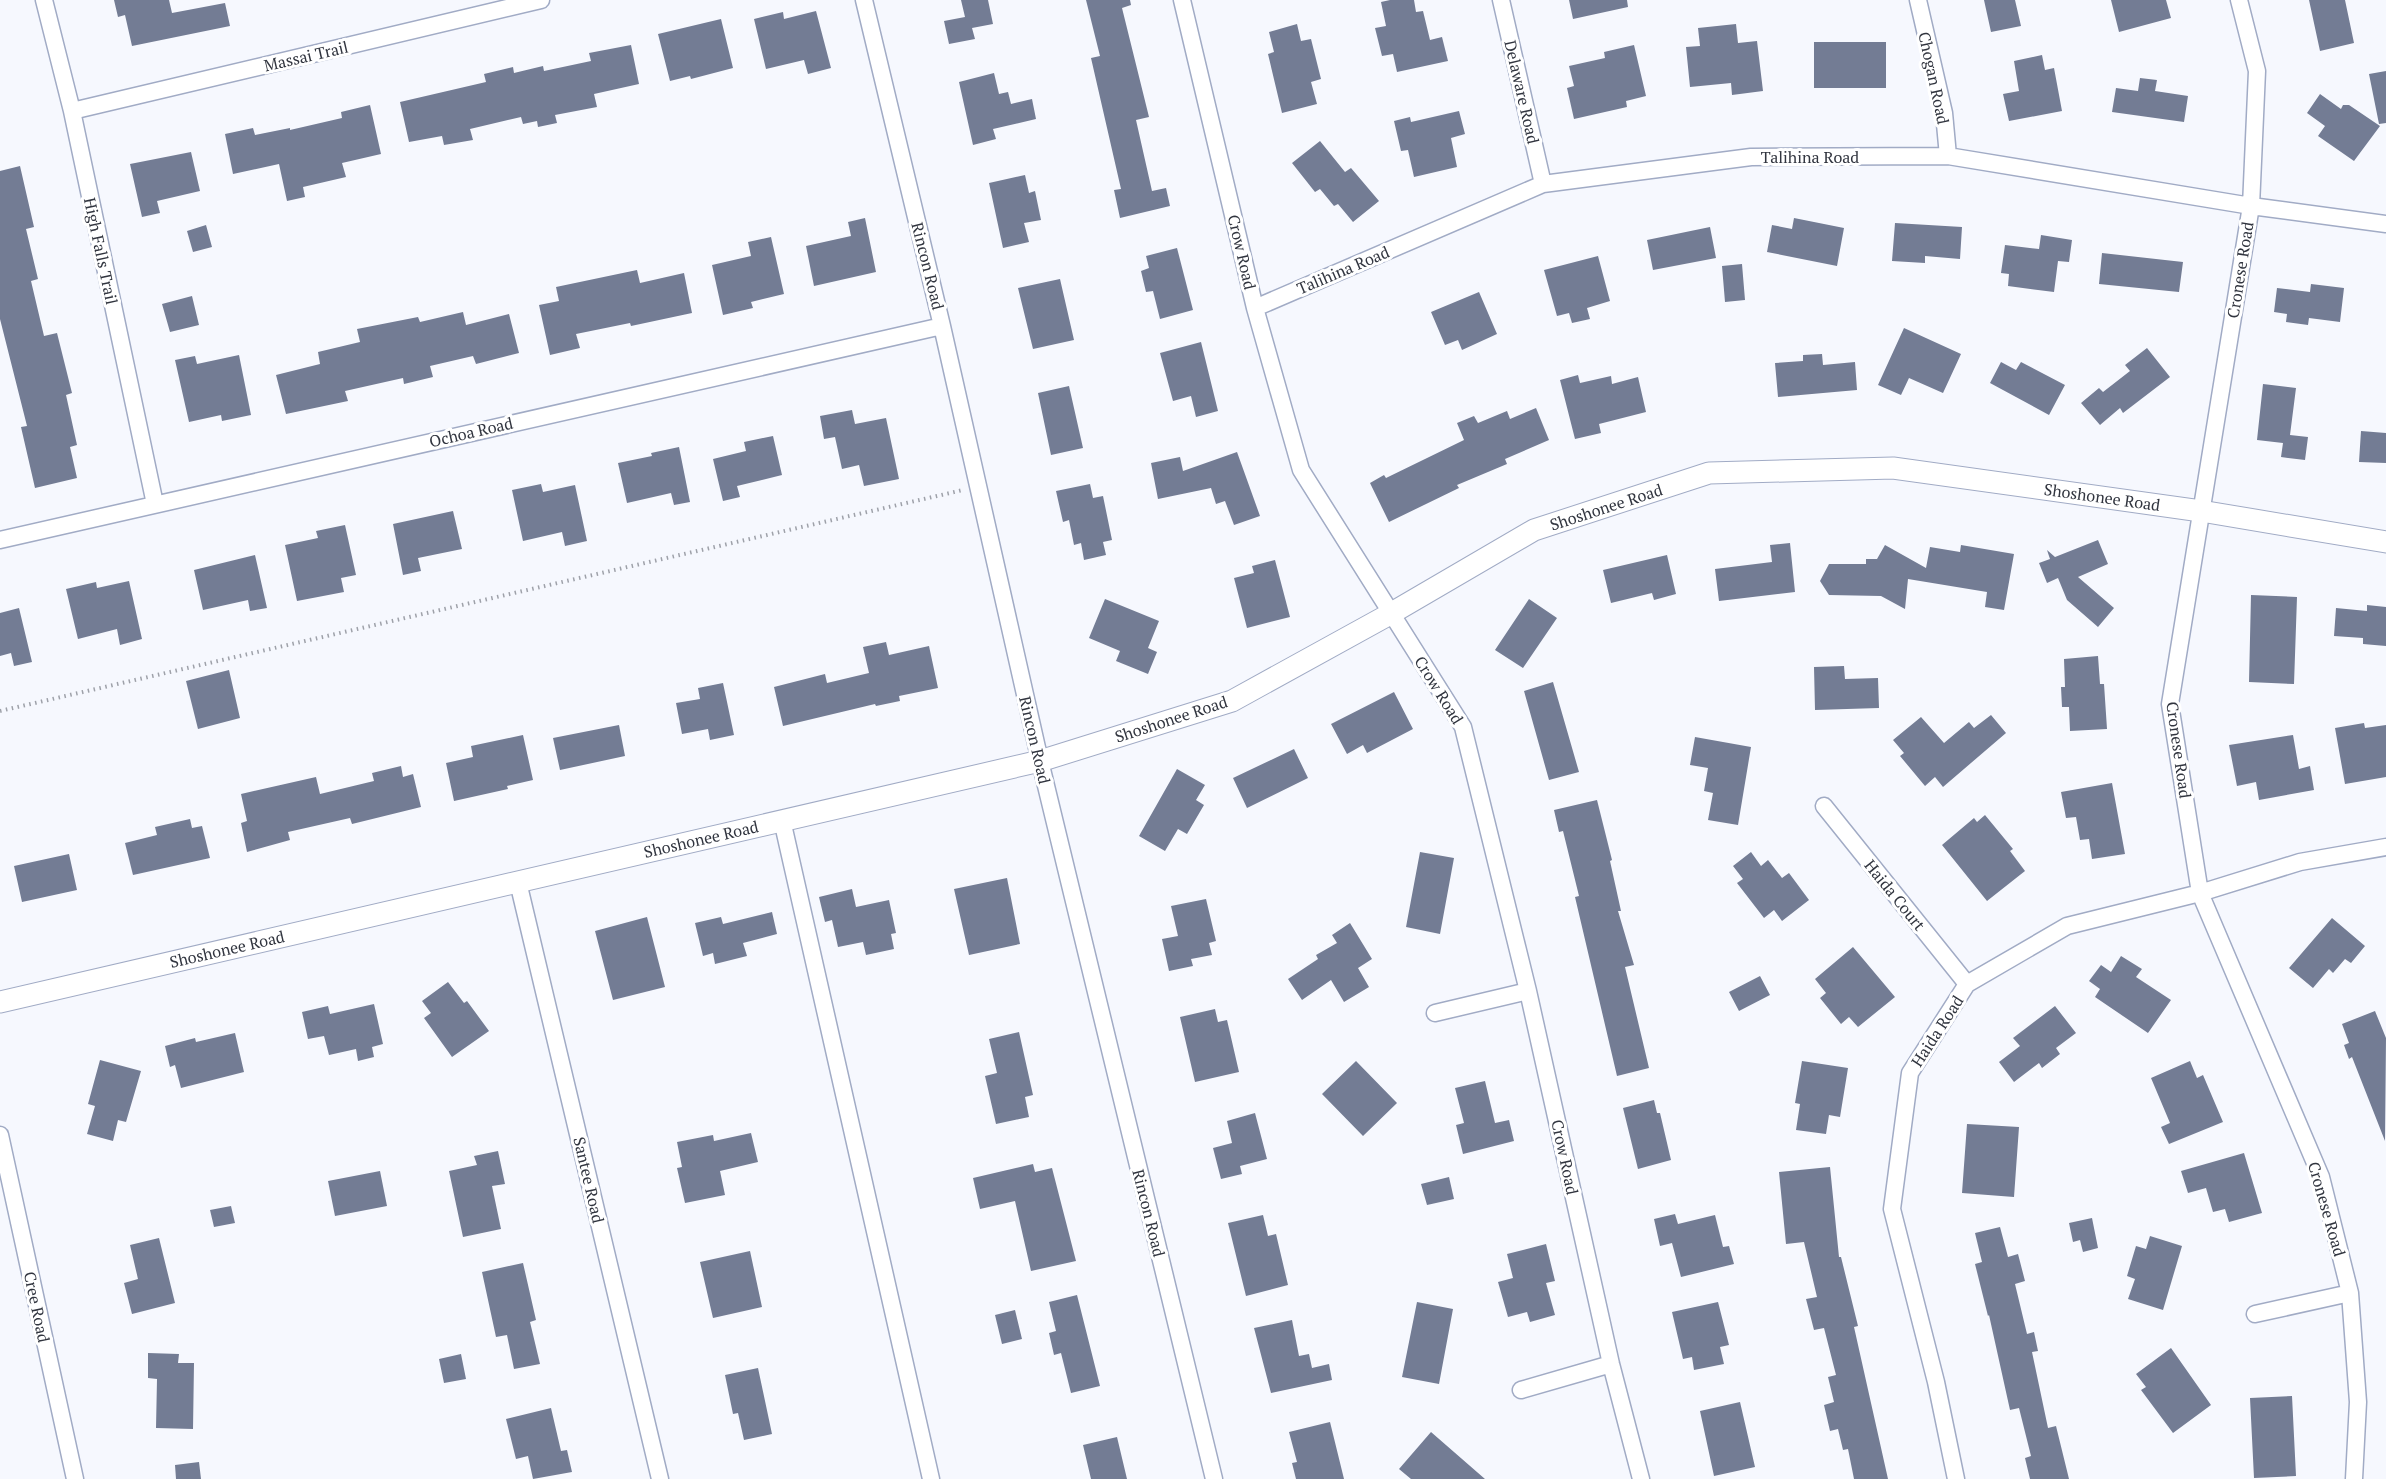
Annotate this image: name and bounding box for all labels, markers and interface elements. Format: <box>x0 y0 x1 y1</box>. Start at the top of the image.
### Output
street label: Chogan Road <box>1913 30 1955 126</box>
street label: Massai Trail <box>262 36 350 76</box>
street label: Delaware Road <box>1499 38 1545 146</box>
street label: Talihina Road <box>1761 146 1859 168</box>
street label: High Falls Trail <box>79 196 123 307</box>
street label: Crow Road <box>1223 212 1261 292</box>
street label: Rincon Road <box>906 220 950 312</box>
street label: Cronese Road <box>2222 220 2259 320</box>
street label: Talihina Road <box>1293 241 1393 299</box>
street label: Ochoa Road <box>427 412 515 452</box>
street label: Shoshonee Road <box>1547 478 1665 536</box>
street label: Shoshonee Road <box>2042 478 2162 516</box>
street label: Crow Road <box>1409 652 1469 728</box>
street label: Shoshonee Road <box>1112 690 1230 748</box>
street label: Rincon Road <box>1014 694 1056 786</box>
street label: Cronese Road <box>2161 700 2197 800</box>
street label: Shoshonee Road <box>641 815 761 863</box>
street label: Haida Court <box>1860 855 1930 935</box>
street label: Shoshonee Road <box>167 925 287 973</box>
street label: Haida Road <box>1906 991 1968 1071</box>
street label: Crow Road <box>1546 1117 1584 1197</box>
street label: Santee Road <box>568 1135 610 1225</box>
street label: Cronese Road <box>2303 1159 2351 1259</box>
street label: Rincon Road <box>1127 1167 1171 1259</box>
street label: Cree Road <box>19 1269 55 1345</box>

